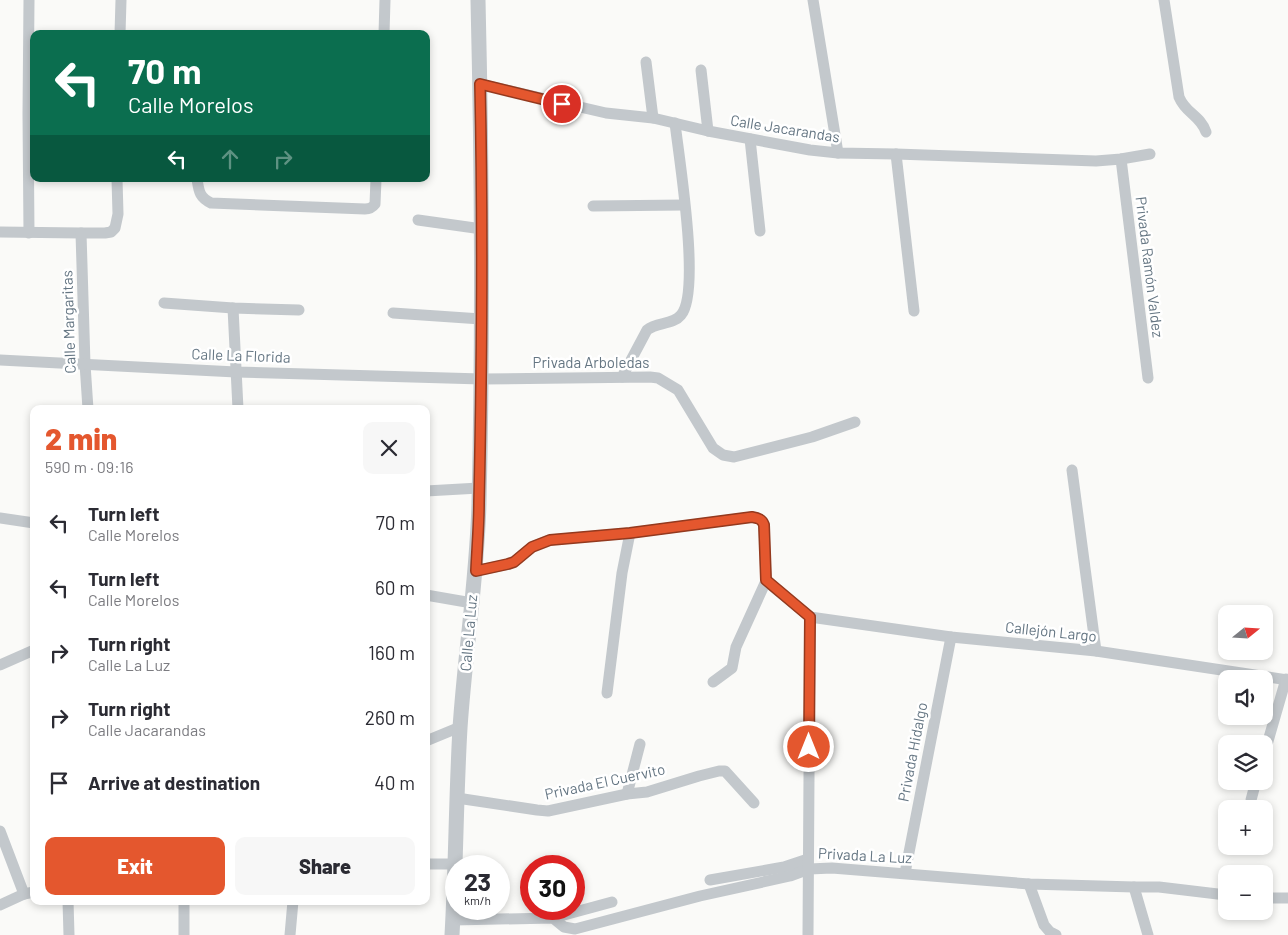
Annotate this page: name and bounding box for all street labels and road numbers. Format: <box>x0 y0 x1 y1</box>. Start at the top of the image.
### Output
street label: Calle Jacarandas <box>729 110 841 146</box>
street label: Privada Ramón Valdez <box>1132 195 1168 339</box>
street label: Calle Margaritas <box>57 270 79 374</box>
street label: Calle La Florida <box>191 344 291 366</box>
street label: Privada Arboledas <box>533 353 650 371</box>
street label: Calle La Luz <box>456 593 480 672</box>
street label: Callejón Largo <box>1004 617 1098 645</box>
street label: Privada Hidalgo <box>894 701 930 803</box>
street label: Privada El Cuervito <box>543 759 667 803</box>
street label: Privada La Luz <box>818 844 913 866</box>

